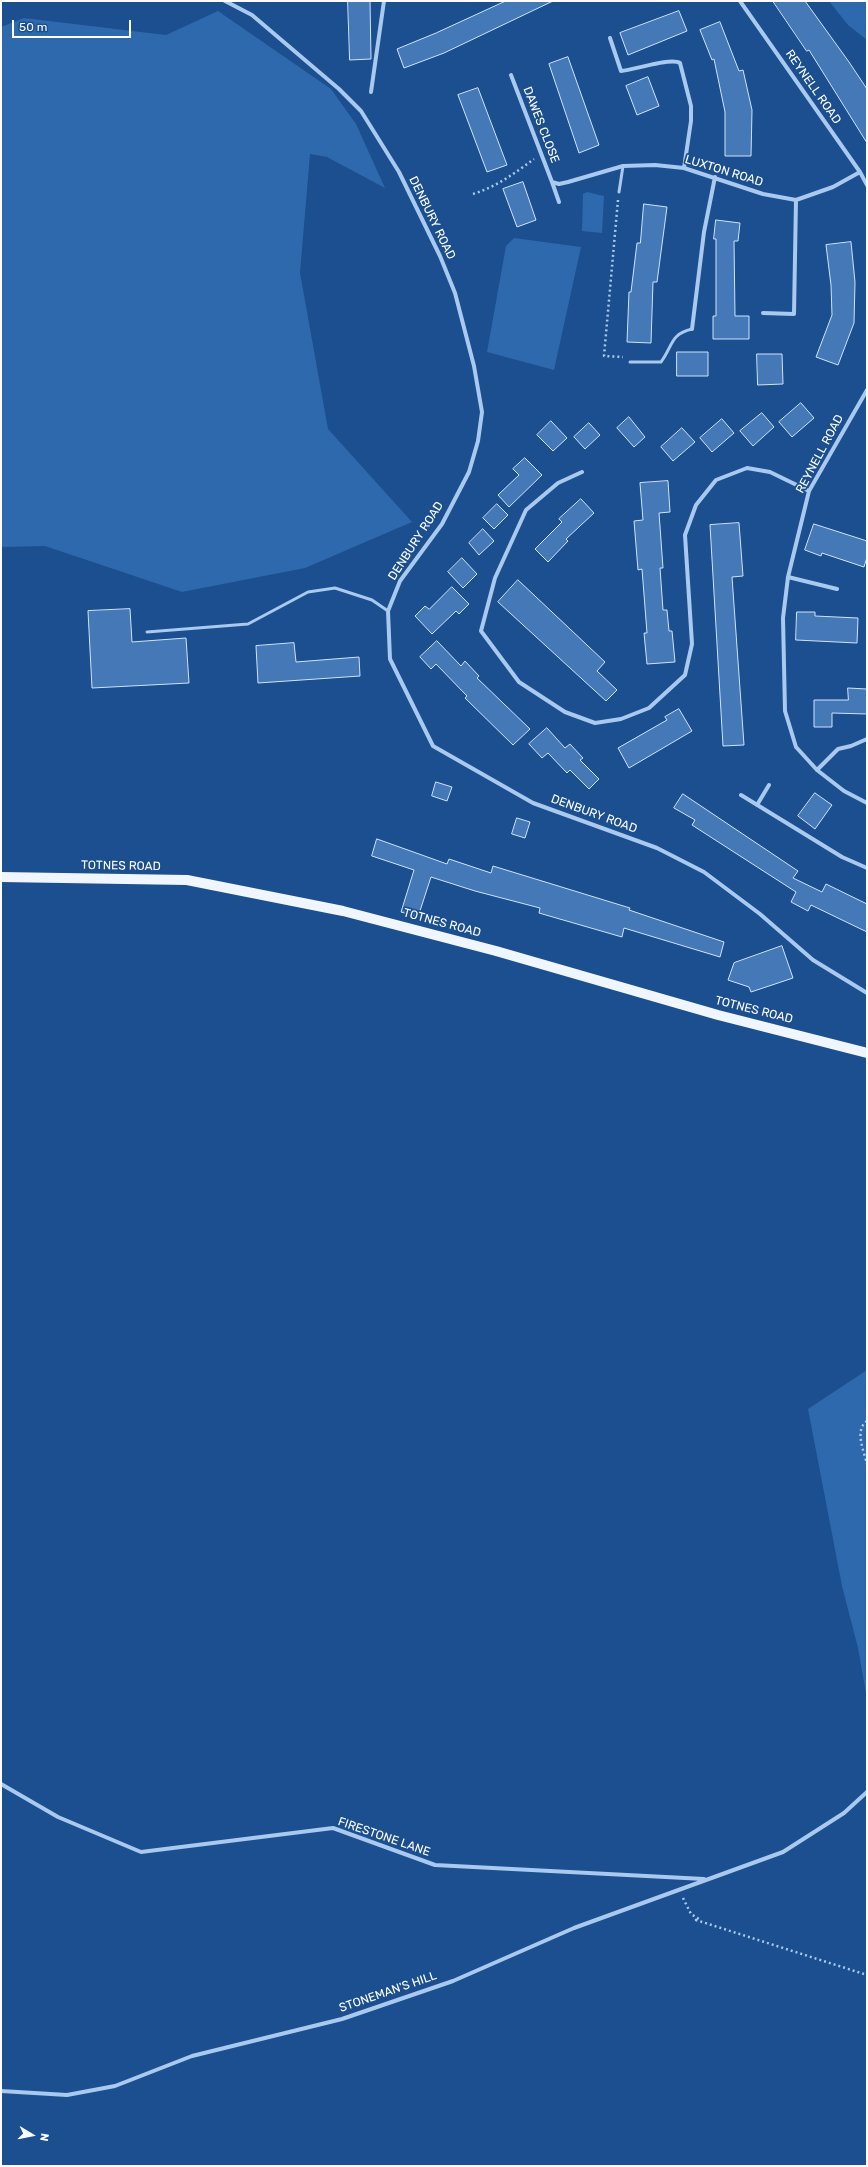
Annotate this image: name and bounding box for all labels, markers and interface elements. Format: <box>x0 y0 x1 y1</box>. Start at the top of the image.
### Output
scale bar <box>14 12 133 38</box>
text: 50 m <box>19 20 47 34</box>
street label: REYNELL ROAD <box>782 47 844 127</box>
street label: DAWES CLOSE <box>520 85 562 165</box>
street label: LUXTON ROAD <box>683 152 765 190</box>
street label: DENBURY ROAD <box>406 174 458 262</box>
street label: REYNELL ROAD <box>793 412 847 496</box>
street label: DENBURY ROAD <box>385 499 447 583</box>
street label: DENBURY ROAD <box>549 792 639 836</box>
street label: TOTNES ROAD <box>81 858 161 874</box>
street label: TOTNES ROAD <box>402 906 482 940</box>
street label: TOTNES ROAD <box>714 993 794 1027</box>
street label: FIRESTONE LANE <box>336 1814 432 1860</box>
street label: STONEMAN'S HILL <box>337 1969 439 2015</box>
north arrow <box>12 2115 52 2155</box>
text: N <box>37 2132 51 2142</box>

